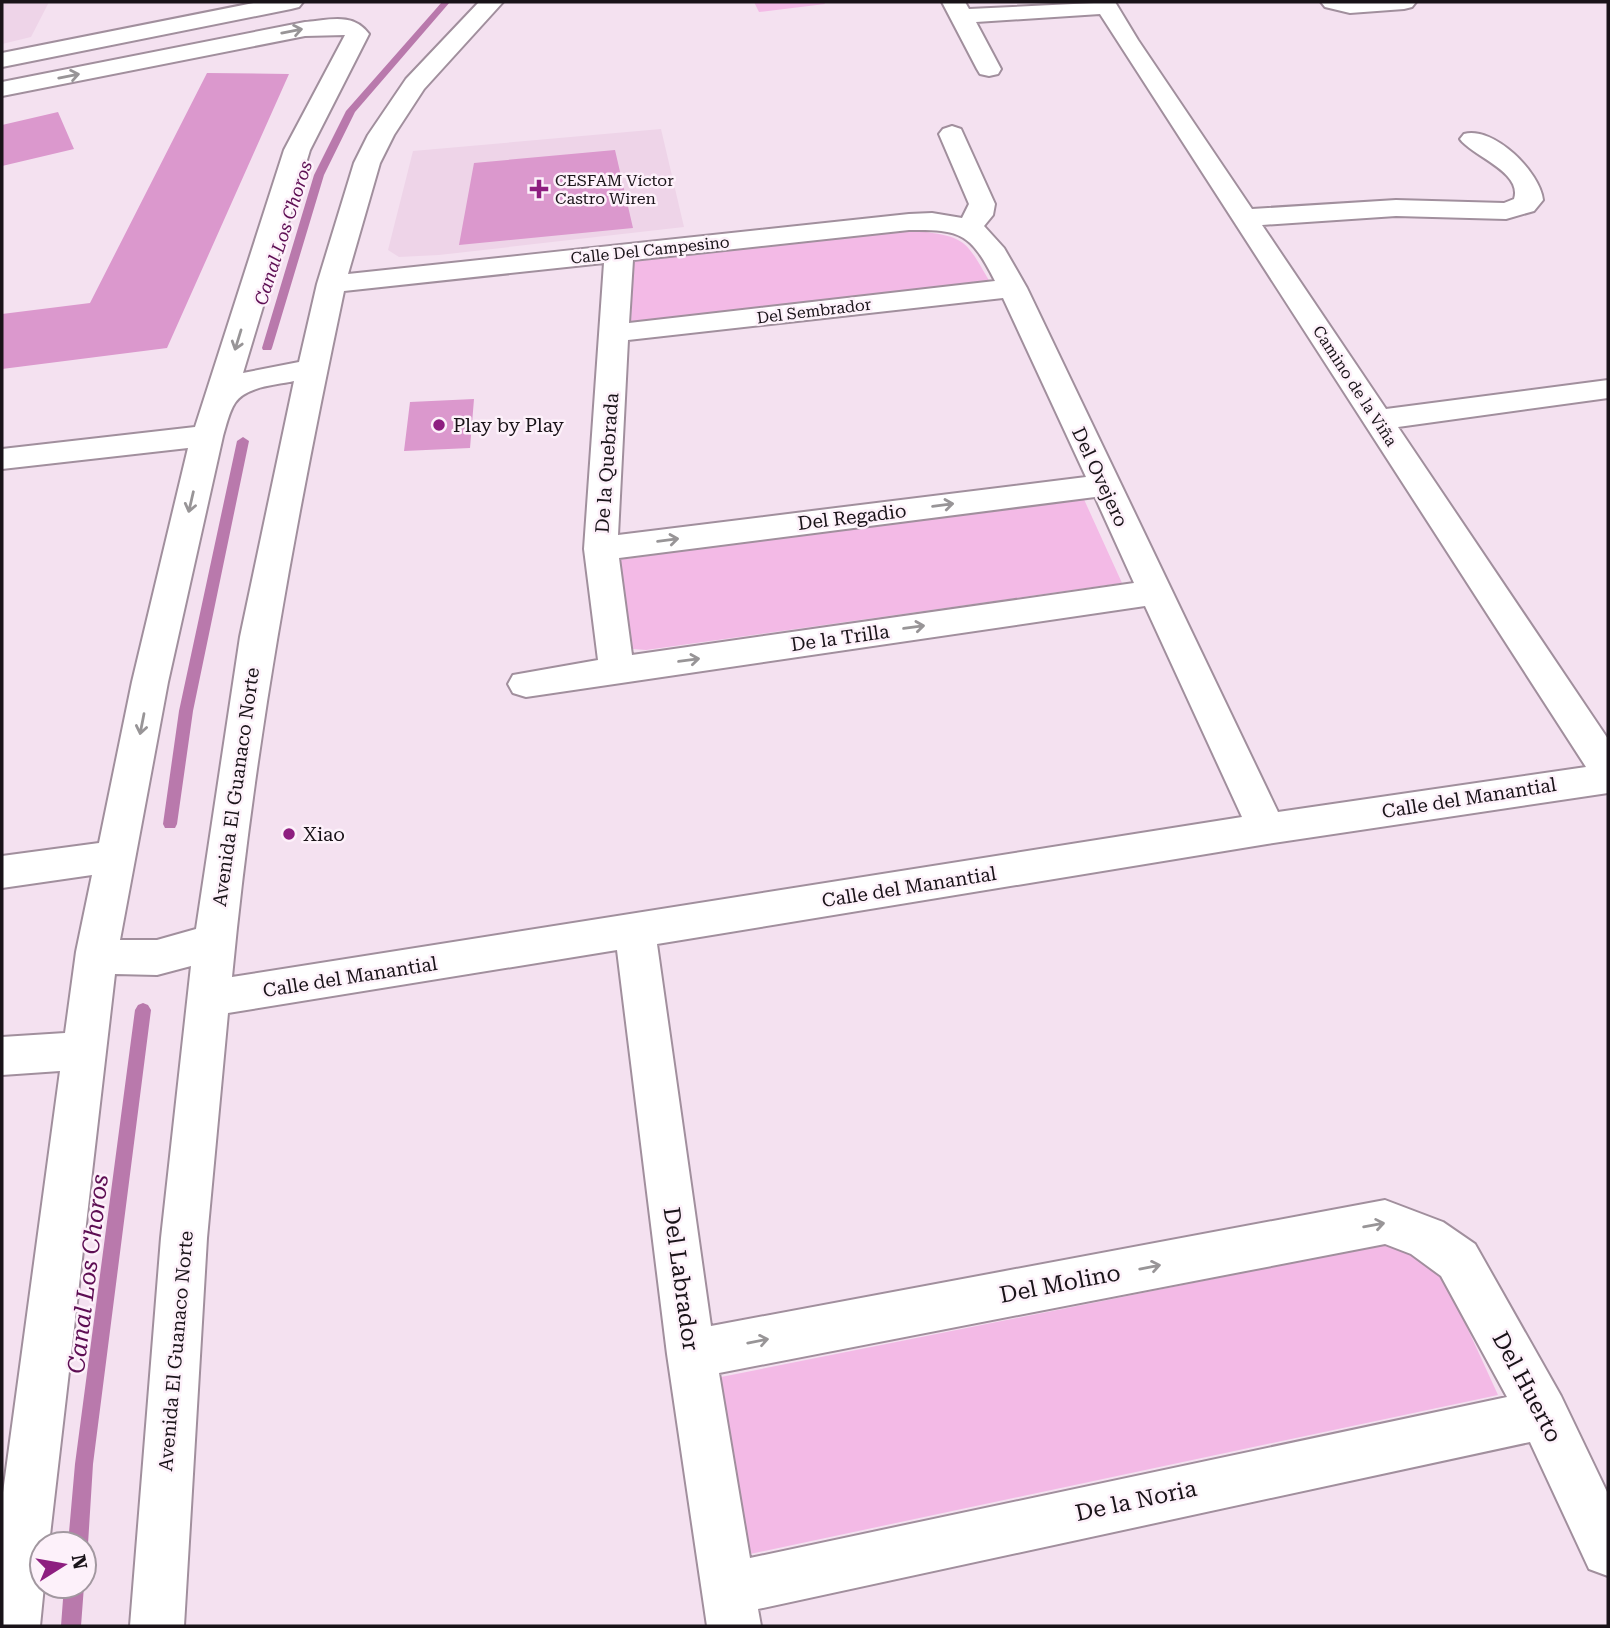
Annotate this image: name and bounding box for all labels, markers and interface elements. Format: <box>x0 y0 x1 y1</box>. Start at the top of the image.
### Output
one-way arrow <box>280 24 303 38</box>
one-way arrow <box>57 69 80 82</box>
water label: Canal Los Choros <box>250 158 316 308</box>
place label: CESFAM Víctor Castro Wiren <box>555 171 674 208</box>
marker: CESFAM Víctor Castro Wiren <box>529 179 549 199</box>
street label: Calle Del Campesino <box>570 232 731 268</box>
street label: Del Sembrador <box>756 294 873 327</box>
street label: Camino de la Viña <box>1309 322 1401 450</box>
one-way arrow <box>230 329 243 351</box>
street label: De la Quebrada <box>591 391 623 534</box>
place label: Play by Play <box>453 414 565 437</box>
marker: Play by Play <box>431 417 447 433</box>
street label: Del Ovejero <box>1067 424 1133 530</box>
one-way arrow <box>184 490 197 513</box>
street label: Del Regadio <box>796 499 908 535</box>
one-way arrow <box>931 499 954 512</box>
one-way arrow <box>657 534 679 547</box>
street label: De la Trilla <box>789 620 892 656</box>
one-way arrow <box>902 620 924 633</box>
one-way arrow <box>677 654 699 667</box>
street label: Avenida El Guanaco Norte <box>208 666 264 908</box>
one-way arrow <box>134 712 148 735</box>
street label: Calle del Manantial <box>1380 773 1558 823</box>
place label: Xiao <box>303 823 345 846</box>
marker: Xiao <box>281 826 297 842</box>
street label: Calle del Manantial <box>820 862 998 912</box>
street label: Calle del Manantial <box>261 952 439 1002</box>
water label: Canal Los Choros <box>62 1173 114 1375</box>
street label: Del Labrador <box>658 1205 704 1353</box>
one-way arrow <box>1362 1218 1385 1231</box>
street label: Avenida El Guanaco Norte <box>154 1230 198 1472</box>
street label: Del Molino <box>997 1259 1123 1309</box>
one-way arrow <box>1138 1260 1161 1273</box>
street label: Del Huerto <box>1487 1327 1567 1447</box>
one-way arrow <box>746 1334 769 1348</box>
street label: De la Noria <box>1073 1475 1200 1527</box>
north arrow <box>28 1530 98 1600</box>
text: N <box>67 1552 92 1572</box>

